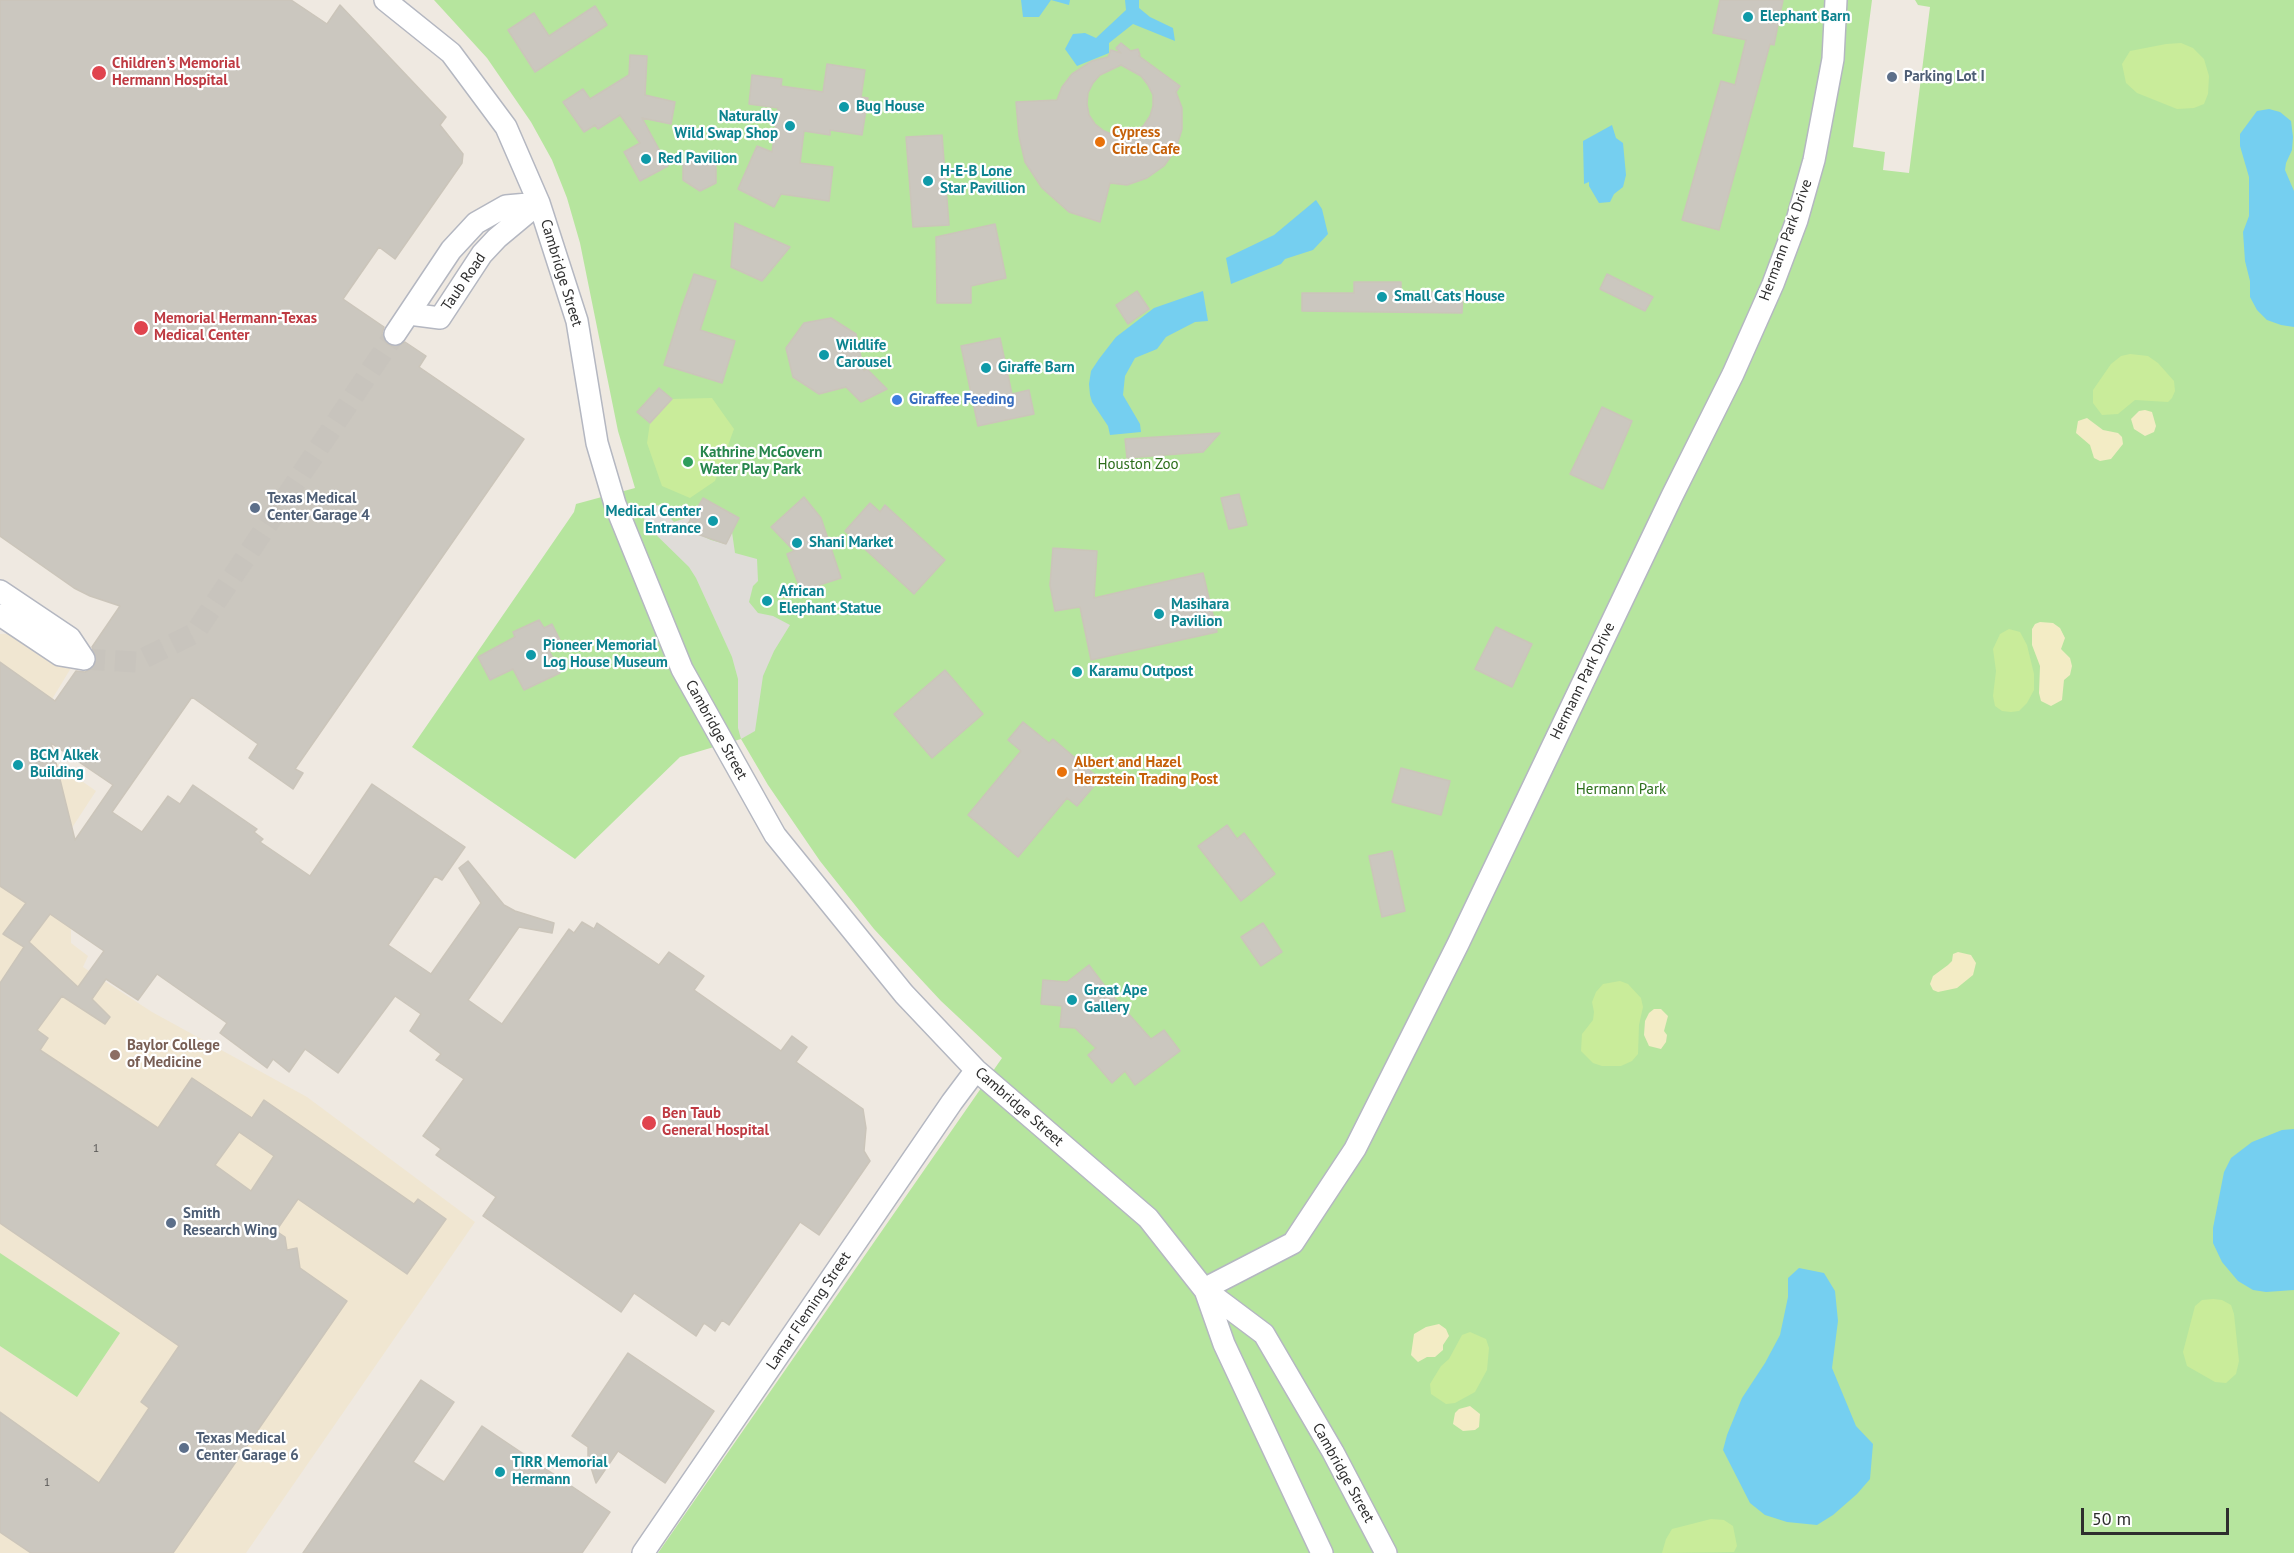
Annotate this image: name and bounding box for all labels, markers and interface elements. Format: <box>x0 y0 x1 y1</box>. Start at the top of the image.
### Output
place label: Elephant Barn <box>1760 8 1851 26</box>
marker: Elephant Barn <box>1741 10 1755 24</box>
place label: Children's Memorial Hermann Hospital <box>112 55 240 90</box>
marker: Children's Memorial Hermann Hospital <box>90 64 108 82</box>
place label: Parking Lot I <box>1904 68 1985 86</box>
marker: Parking Lot I <box>1885 70 1899 84</box>
place label: Bug House <box>856 98 925 116</box>
marker: Bug House <box>837 100 851 114</box>
place label: Naturally Wild Swap Shop <box>674 108 778 143</box>
marker: Naturally Wild Swap Shop <box>783 119 797 133</box>
place label: Cypress Circle Cafe <box>1112 124 1180 159</box>
marker: Cypress Circle Cafe <box>1093 135 1107 149</box>
place label: Red Pavilion <box>658 150 737 168</box>
marker: Red Pavilion <box>639 152 653 166</box>
place label: H-E-B Lone Star Pavillion <box>940 163 1026 198</box>
marker: H-E-B Lone Star Pavillion <box>921 174 935 188</box>
street label: Hermann Park Drive <box>1756 177 1816 303</box>
street label: Cambridge Street <box>536 217 586 329</box>
street label: Taub Road <box>438 250 490 314</box>
place label: Small Cats House <box>1394 288 1505 306</box>
marker: Small Cats House <box>1375 290 1389 304</box>
place label: Memorial Hermann-Texas Medical Center <box>154 310 317 345</box>
marker: Memorial Hermann-Texas Medical Center <box>132 319 150 337</box>
place label: Wildlife Carousel <box>836 337 891 372</box>
marker: Wildlife Carousel <box>817 348 831 362</box>
place label: Giraffe Barn <box>998 359 1075 377</box>
marker: Giraffe Barn <box>979 361 993 375</box>
place label: Giraffee Feeding <box>909 391 1015 409</box>
marker: Giraffee Feeding <box>890 393 904 407</box>
place label: Kathrine McGovern Water Play Park <box>700 444 822 479</box>
marker: Kathrine McGovern Water Play Park <box>681 455 695 469</box>
park label: Houston Zoo <box>1097 456 1179 474</box>
place label: Texas Medical Center Garage 4 <box>267 490 370 525</box>
marker: Texas Medical Center Garage 4 <box>248 501 262 515</box>
place label: Medical Center Entrance <box>605 503 701 538</box>
marker: Medical Center Entrance <box>706 514 720 528</box>
place label: Shani Market <box>809 534 893 552</box>
marker: Shani Market <box>790 536 804 550</box>
place label: African Elephant Statue <box>779 583 881 618</box>
marker: African Elephant Statue <box>760 594 774 608</box>
place label: Masihara Pavilion <box>1171 596 1229 631</box>
marker: Masihara Pavilion <box>1152 607 1166 621</box>
street label: Hermann Park Drive <box>1547 620 1619 742</box>
place label: Pioneer Memorial Log House Museum <box>543 637 668 672</box>
marker: Pioneer Memorial Log House Museum <box>524 648 538 662</box>
place label: Karamu Outpost <box>1089 663 1193 681</box>
marker: Karamu Outpost <box>1070 665 1084 679</box>
street label: Cambridge Street <box>681 677 751 783</box>
place label: BCM Alkek Building <box>30 747 99 782</box>
place label: Albert and Hazel Herzstein Trading Post <box>1074 754 1218 789</box>
marker: BCM Alkek Building <box>11 758 25 772</box>
marker: Albert and Hazel Herzstein Trading Post <box>1055 765 1069 779</box>
park label: Hermann Park <box>1576 781 1666 799</box>
place label: Great Ape Gallery <box>1084 982 1147 1017</box>
marker: Great Ape Gallery <box>1065 993 1079 1007</box>
place label: Baylor College of Medicine <box>127 1037 220 1072</box>
marker: Baylor College of Medicine <box>108 1048 122 1062</box>
street label: Cambridge Street <box>971 1064 1067 1150</box>
place label: Ben Taub General Hospital <box>662 1105 769 1140</box>
marker: Ben Taub General Hospital <box>640 1114 658 1132</box>
house number: 1 <box>93 1142 99 1156</box>
place label: Smith Research Wing <box>183 1205 277 1240</box>
marker: Smith Research Wing <box>164 1216 178 1230</box>
street label: Lamar Fleming Street <box>763 1249 855 1373</box>
street label: Cambridge Street <box>1308 1420 1378 1526</box>
place label: Texas Medical Center Garage 6 <box>196 1430 299 1465</box>
marker: Texas Medical Center Garage 6 <box>177 1441 191 1455</box>
place label: TIRR Memorial Hermann <box>512 1454 608 1489</box>
marker: TIRR Memorial Hermann <box>493 1465 507 1479</box>
house number: 1 <box>44 1476 50 1490</box>
scale bar <box>2084 1496 2232 1534</box>
text: 50 m <box>2092 1507 2131 1530</box>

